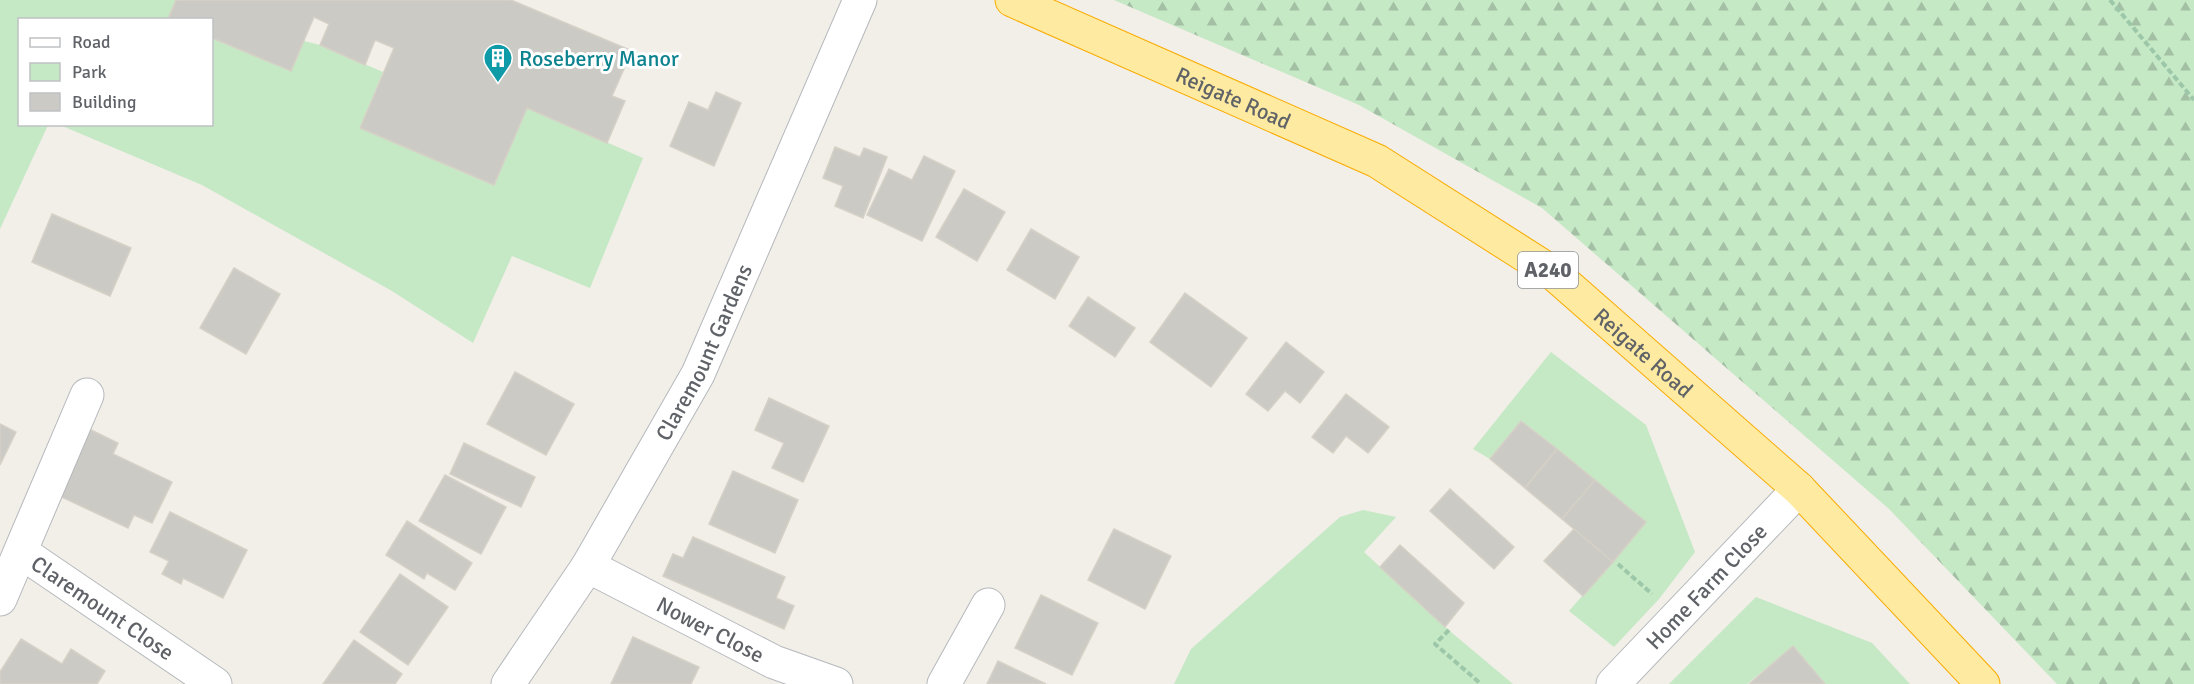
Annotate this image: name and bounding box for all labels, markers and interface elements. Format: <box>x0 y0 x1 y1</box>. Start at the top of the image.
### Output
legend <box>18 18 213 126</box>
text: Road <box>72 31 111 53</box>
building icon: Roseberry Manor <box>482 42 514 84</box>
place label: Roseberry Manor <box>519 45 679 72</box>
text: Park <box>72 61 107 83</box>
street label: Reigate Road <box>1172 61 1295 135</box>
text: Building <box>72 91 136 113</box>
road number: A240 <box>1518 252 1578 288</box>
street label: Claremount Gardens <box>649 260 758 445</box>
street label: Reigate Road <box>1588 302 1699 403</box>
street label: Home Farm Close <box>1640 518 1772 655</box>
street label: Claremount Close <box>26 550 179 666</box>
street label: Nower Close <box>652 590 769 668</box>

